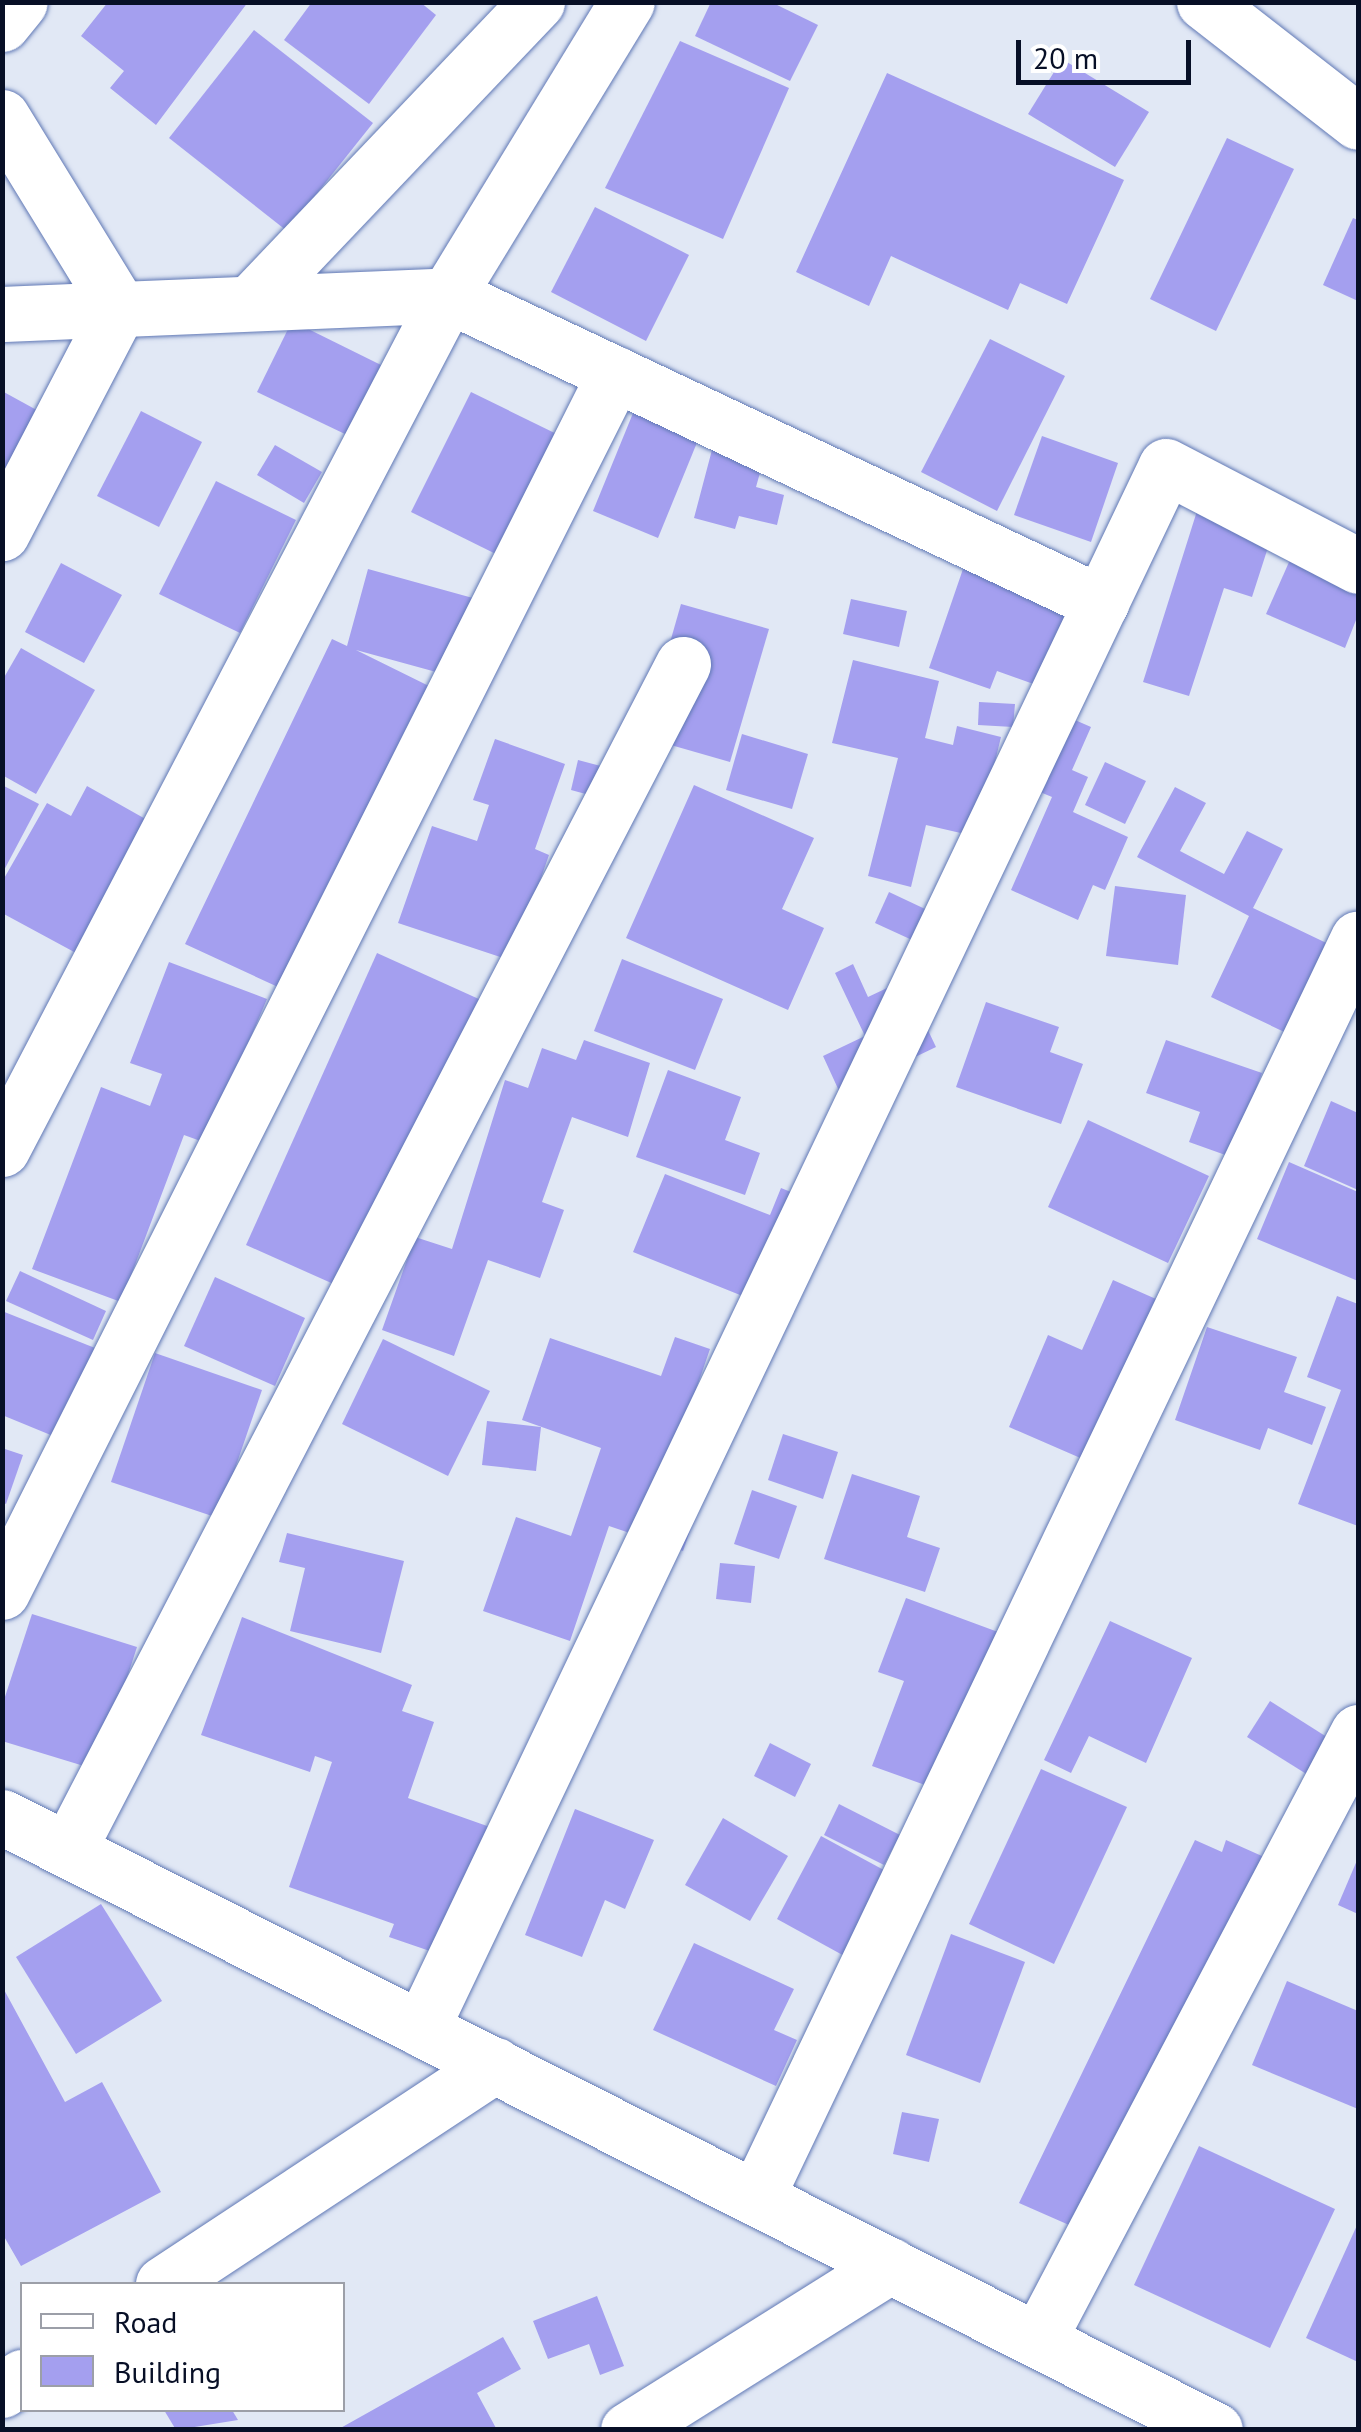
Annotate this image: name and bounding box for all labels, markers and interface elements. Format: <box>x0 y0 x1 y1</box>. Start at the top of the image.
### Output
scale bar <box>1021 20 1196 82</box>
text: 20 m <box>1033 38 1098 77</box>
legend <box>20 2282 345 2412</box>
text: Road <box>114 2302 178 2341</box>
text: Building <box>114 2352 221 2391</box>

